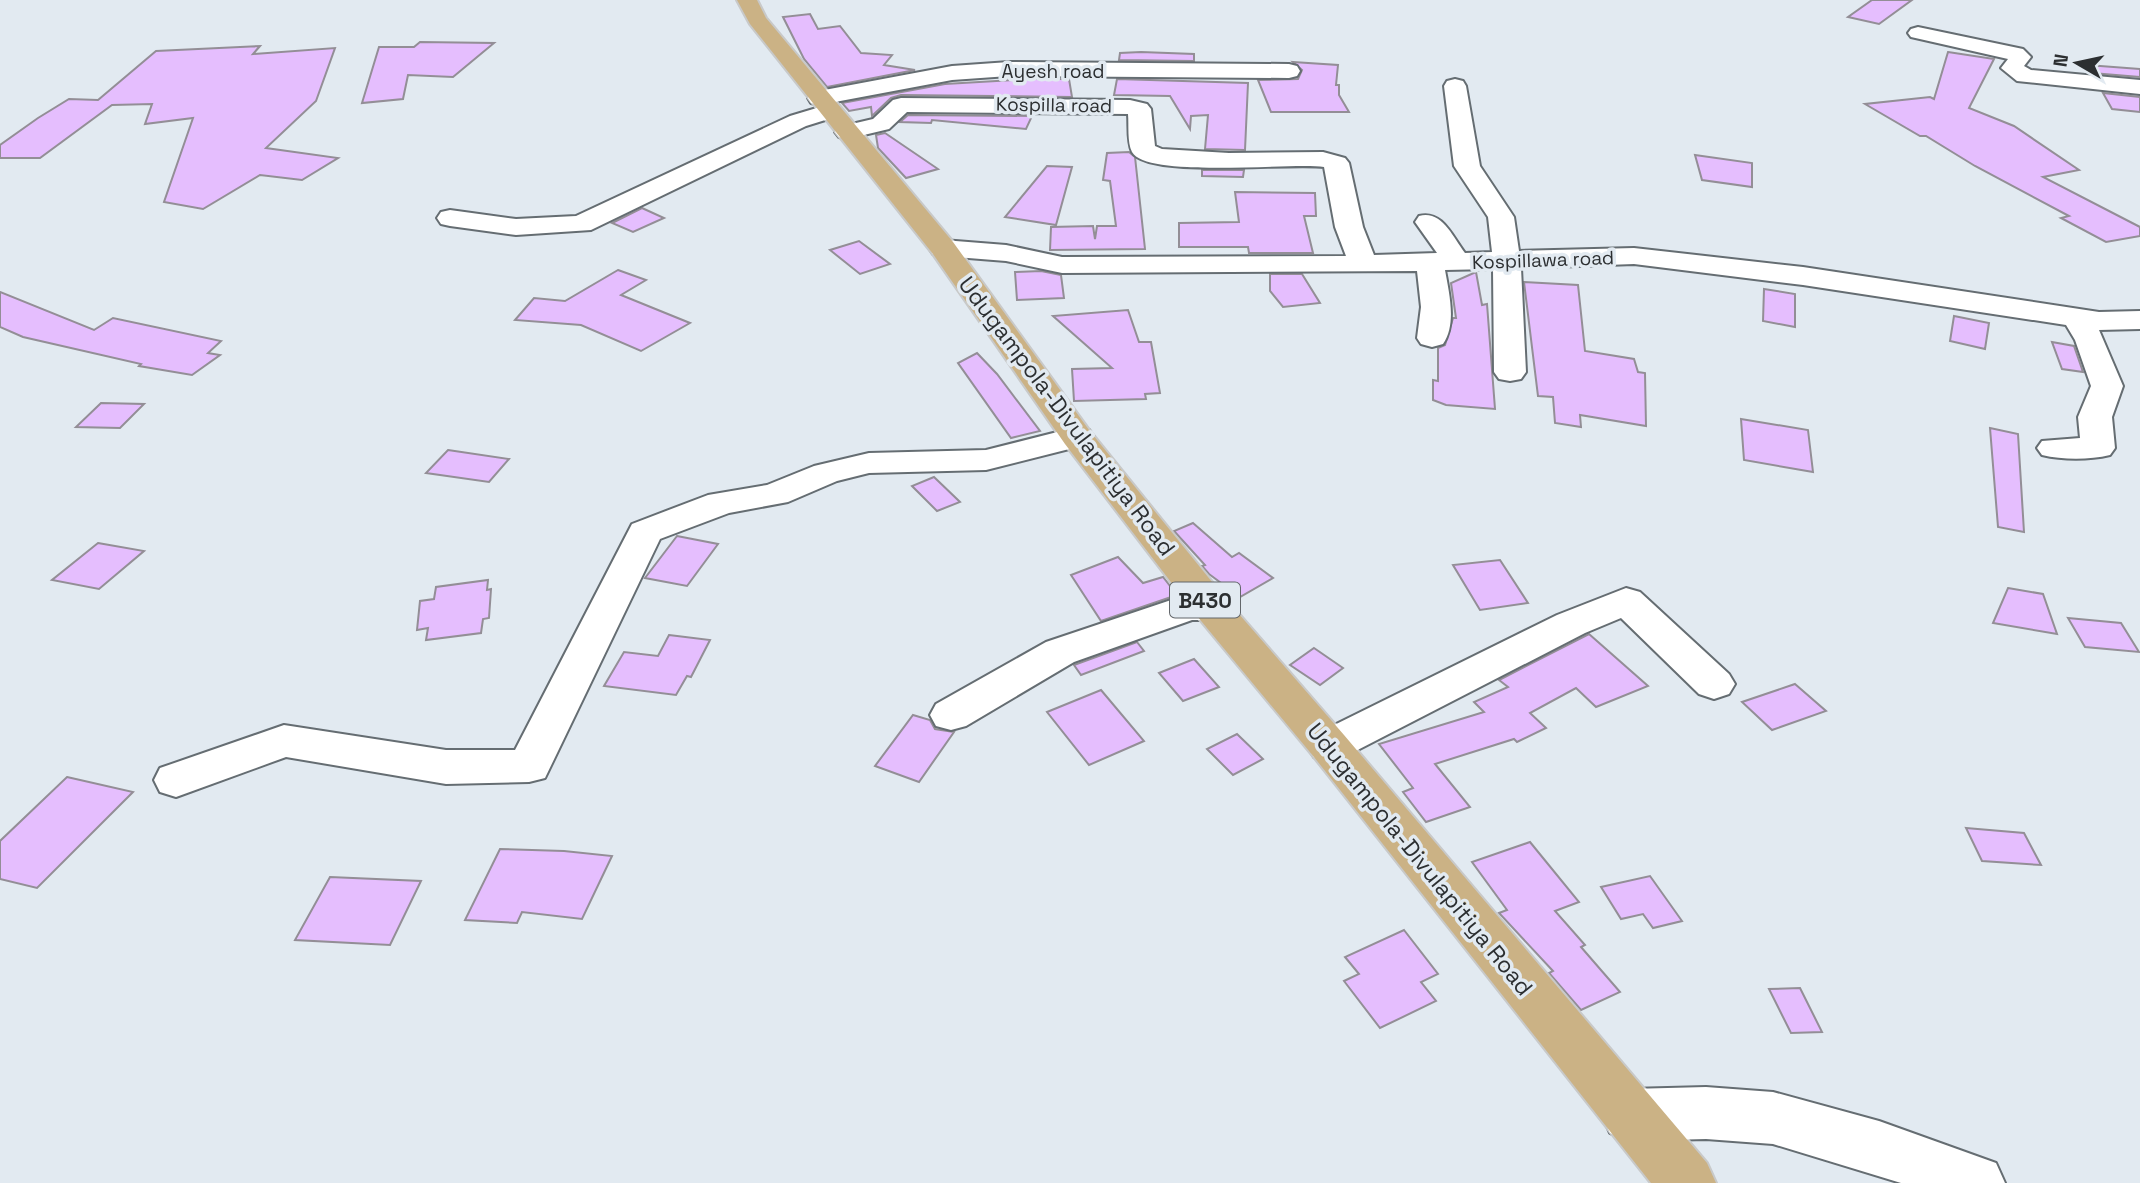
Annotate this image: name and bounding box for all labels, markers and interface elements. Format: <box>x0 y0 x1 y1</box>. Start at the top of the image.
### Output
north arrow <box>2042 28 2112 98</box>
text: N <box>2047 52 2074 69</box>
street label: Ayesh road <box>1002 59 1104 84</box>
street label: Kospilla road <box>996 91 1112 119</box>
street label: Kospillawa road <box>1471 245 1615 275</box>
street label: Udugampola-Divulapitiya Road <box>952 270 1182 562</box>
road number: B430 <box>1170 582 1240 618</box>
street label: Udugampola-Divulapitiya Road <box>1301 716 1539 1002</box>

